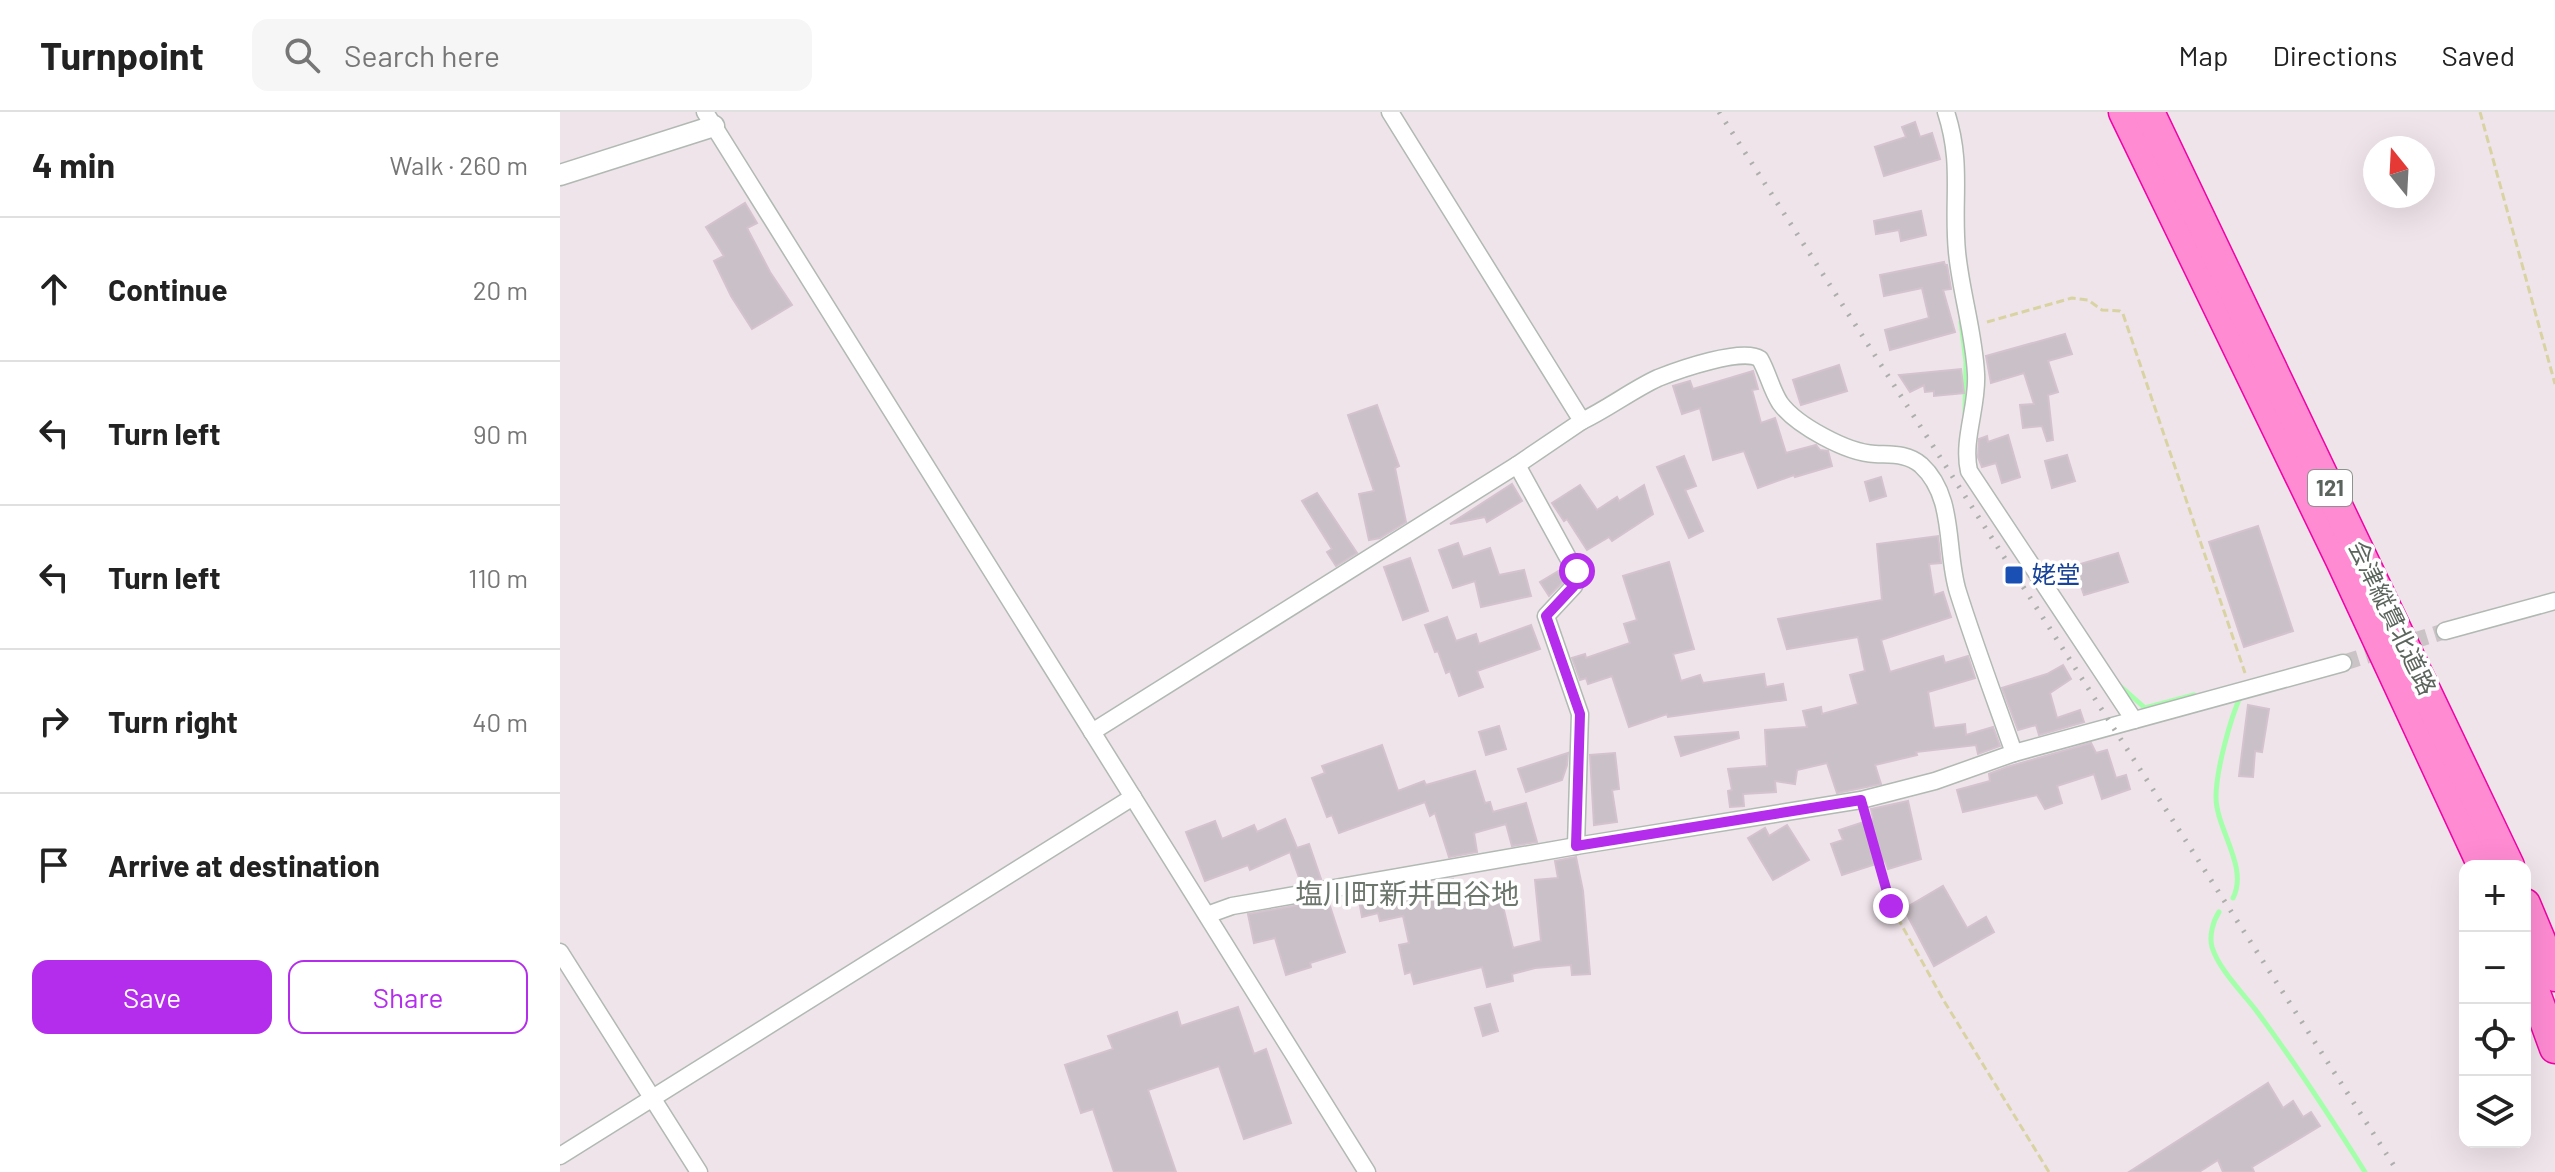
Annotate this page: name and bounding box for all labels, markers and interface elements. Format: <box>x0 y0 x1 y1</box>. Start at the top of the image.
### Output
search box <box>252 19 812 91</box>
text: Turnpoint <box>40 32 204 78</box>
icon: search <box>280 33 324 77</box>
text: Search here <box>344 37 500 73</box>
text: Map <box>2179 38 2228 72</box>
text: Directions <box>2272 38 2398 72</box>
text: Saved <box>2442 38 2515 72</box>
north arrow <box>2363 136 2435 208</box>
text: 4 min <box>32 144 115 185</box>
text: Walk · 260 m <box>390 149 528 180</box>
icon: ahead <box>32 267 76 311</box>
text: Continue <box>108 271 228 307</box>
text: 20 m <box>473 274 528 305</box>
icon: left <box>32 411 76 455</box>
text: Turn left <box>108 415 221 451</box>
text: 90 m <box>473 418 528 449</box>
road number: 121 <box>2308 470 2352 506</box>
street label: 会津縦貫北道路 <box>2343 535 2443 699</box>
route start <box>1559 553 1595 589</box>
icon: left <box>32 555 76 599</box>
text: Turn left <box>108 559 221 595</box>
place label: 姥堂 <box>2032 559 2080 588</box>
text: 110 m <box>468 562 528 593</box>
marker: 姥堂 <box>2003 564 2025 586</box>
icon: right <box>32 699 76 743</box>
text: Turn right <box>108 703 238 739</box>
text: 40 m <box>472 706 528 737</box>
icon: arrive <box>32 843 76 887</box>
text: Arrive at destination <box>108 847 380 883</box>
map controls <box>2459 860 2531 1148</box>
button: + <box>2459 860 2531 932</box>
district label: 塩川町新井田谷地 <box>1295 876 1519 910</box>
route end <box>1873 888 1909 924</box>
button: − <box>2459 932 2531 1004</box>
button: Save <box>32 960 272 1034</box>
button: Share <box>288 960 528 1034</box>
button: locate <box>2459 1004 2531 1076</box>
button: layers <box>2459 1076 2531 1148</box>

